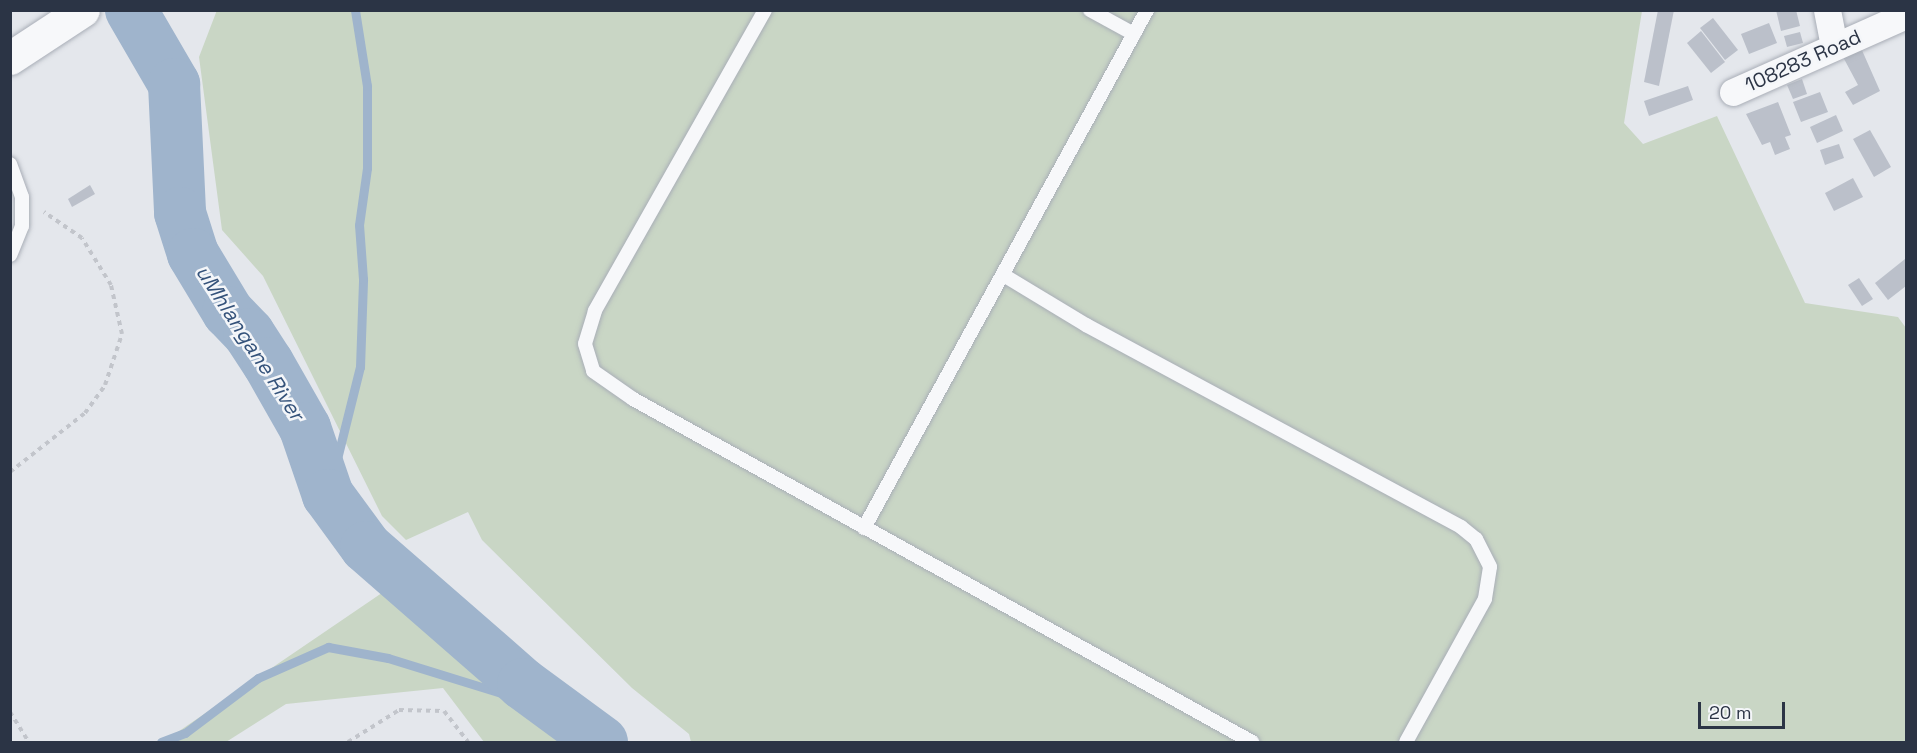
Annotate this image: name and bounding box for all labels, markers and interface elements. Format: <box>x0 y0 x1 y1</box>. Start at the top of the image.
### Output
street label: 108283 Road <box>1741 25 1865 97</box>
water label: uMhlangane River <box>190 261 310 425</box>
scale bar <box>1701 690 1788 728</box>
text: 20 m <box>1709 701 1752 724</box>

